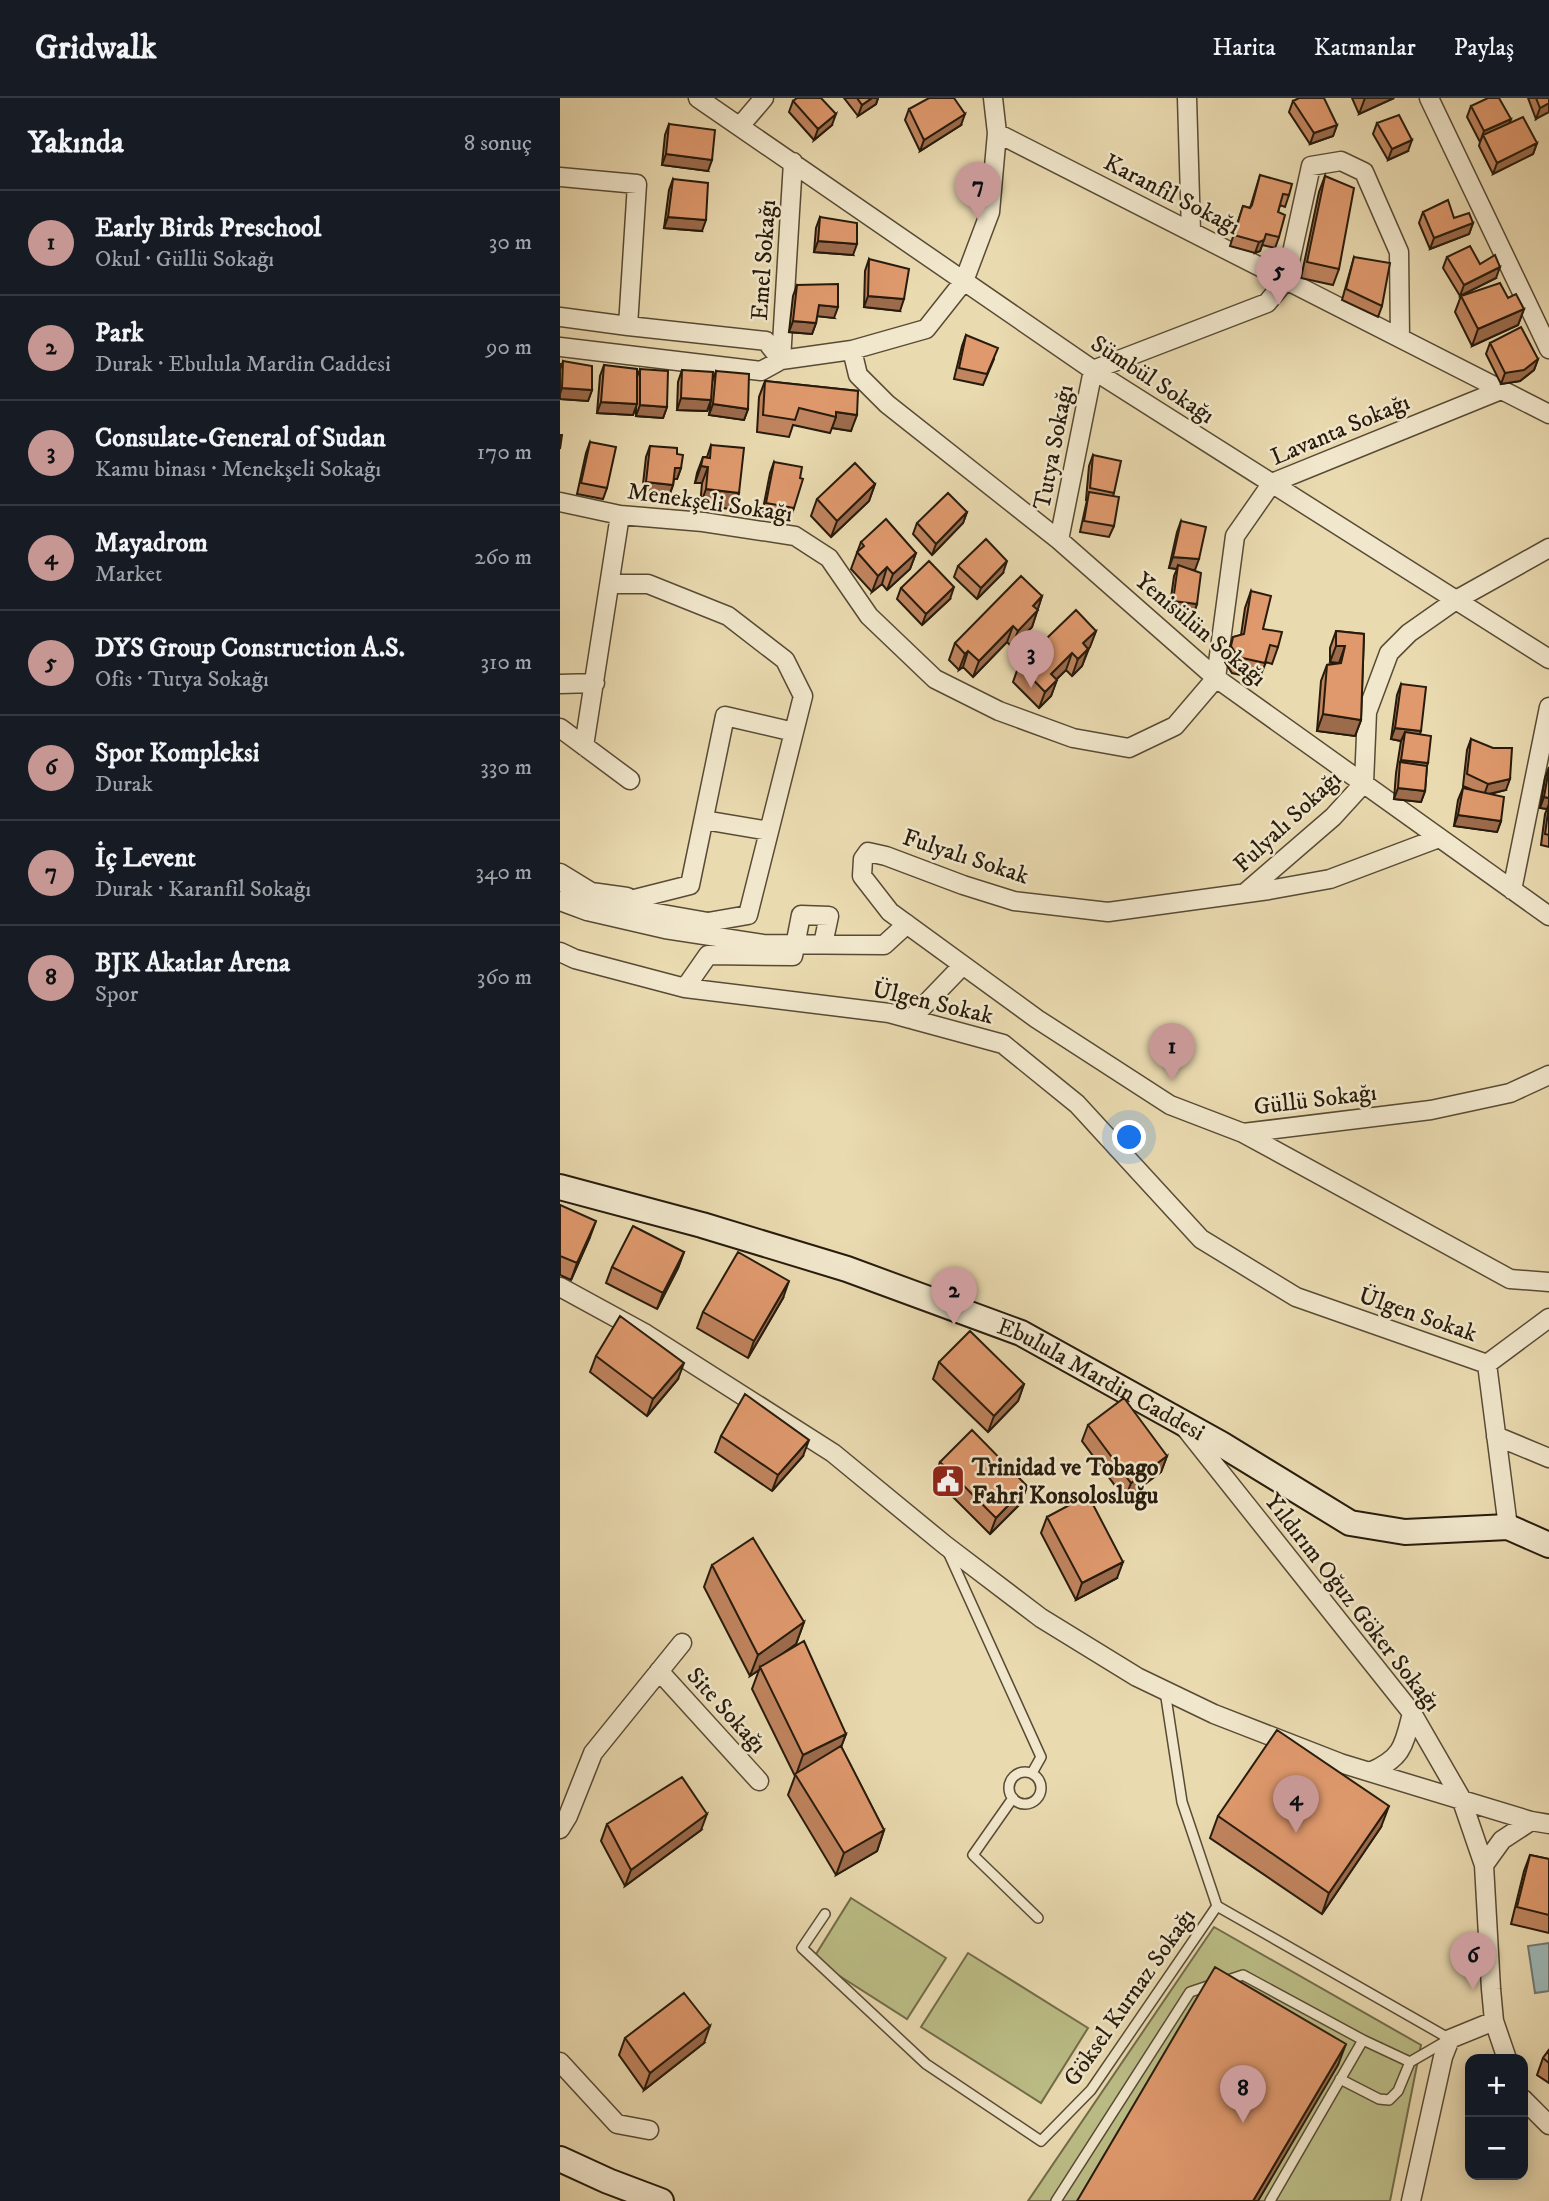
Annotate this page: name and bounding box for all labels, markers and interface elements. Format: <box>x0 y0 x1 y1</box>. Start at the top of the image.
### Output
text: Gridwalk <box>35 28 157 69</box>
text: Harita <box>1212 33 1276 63</box>
text: Katmanlar <box>1314 33 1416 63</box>
text: Paylaş <box>1454 33 1514 63</box>
text: Yakında <box>28 125 124 162</box>
text: 8 sonuç <box>464 129 532 158</box>
street label: Karanfil Sokağı <box>1098 148 1245 242</box>
pin: 7 <box>955 162 1001 220</box>
street label: Emel Sokağı <box>745 198 783 322</box>
text: Early Birds Preschool <box>95 212 321 245</box>
text: 1 <box>47 228 55 257</box>
text: 30 m <box>489 228 532 257</box>
text: Okul · Güllü Sokağı <box>95 245 274 274</box>
pin: 5 <box>1256 247 1302 305</box>
text: Park <box>95 317 144 350</box>
street label: Sümbül Sokağı <box>1085 329 1220 431</box>
text: 2 <box>45 333 57 362</box>
text: 90 m <box>486 333 532 362</box>
text: Durak · Ebulula Mardin Caddesi <box>95 350 391 379</box>
street label: Tutya Sokağı <box>1027 382 1081 512</box>
street label: Lavanta Sokağı <box>1267 387 1414 473</box>
text: Consulate-General of Sudan <box>95 422 386 455</box>
text: 3 <box>47 438 55 467</box>
text: 170 m <box>477 438 532 467</box>
text: Kamu binası · Menekşeli Sokağı <box>95 455 381 484</box>
street label: Menekşeli Sokağı <box>625 477 794 529</box>
text: Mayadrom <box>95 527 208 560</box>
text: 4 <box>44 543 58 572</box>
text: 260 m <box>474 543 532 572</box>
text: Market <box>95 560 162 589</box>
street label: Yenisülün Sokağı <box>1129 566 1272 693</box>
pin: 3 <box>1008 630 1054 688</box>
text: DYS Group Construction A.S. <box>95 632 405 665</box>
text: 5 <box>45 648 57 677</box>
text: 310 m <box>480 648 532 677</box>
text: Ofis · Tutya Sokağı <box>95 665 269 694</box>
text: Spor Kompleksi <box>95 737 259 770</box>
text: 6 <box>45 753 57 782</box>
text: 330 m <box>480 753 532 782</box>
street label: Fulyalı Sokağı <box>1227 764 1348 879</box>
text: Durak <box>95 770 153 799</box>
street label: Fulyalı Sokak <box>899 822 1033 891</box>
text: İç Levent <box>95 842 196 875</box>
text: 7 <box>45 858 57 887</box>
text: 340 m <box>476 858 532 887</box>
text: Durak · Karanfil Sokağı <box>95 875 311 904</box>
text: BJK Akatlar Arena <box>95 947 290 980</box>
text: 8 <box>45 963 57 992</box>
text: 360 m <box>477 963 532 992</box>
street label: Ülgen Sokak <box>869 974 996 1031</box>
text: Spor <box>95 980 138 1009</box>
pin: 1 <box>1149 1023 1195 1081</box>
street label: Güllü Sokağı <box>1252 1078 1378 1122</box>
your location <box>1112 1120 1146 1154</box>
pin: 2 <box>931 1267 977 1325</box>
street label: Ülgen Sokak <box>1355 1281 1481 1349</box>
street label: Ebulula Mardin Caddesi <box>993 1312 1210 1448</box>
place label: Trinidad ve Tobago Fahri Konsolosluğu <box>971 1453 1159 1511</box>
public building icon: Trinidad ve Tobago Fahri Konsolosluğu <box>929 1462 967 1500</box>
street label: Yıldırım Oğuz Göker Sokağı <box>1258 1487 1447 1718</box>
street label: Site Sokağı <box>680 1661 773 1760</box>
pin: 4 <box>1273 1775 1319 1833</box>
street label: Göksel Kurnaz Sokağı <box>1057 1903 1202 2092</box>
pin: 6 <box>1450 1932 1496 1990</box>
map controls <box>1465 2054 1528 2180</box>
button: + <box>1465 2054 1528 2117</box>
pin: 8 <box>1220 2065 1266 2123</box>
button: − <box>1465 2117 1528 2180</box>

